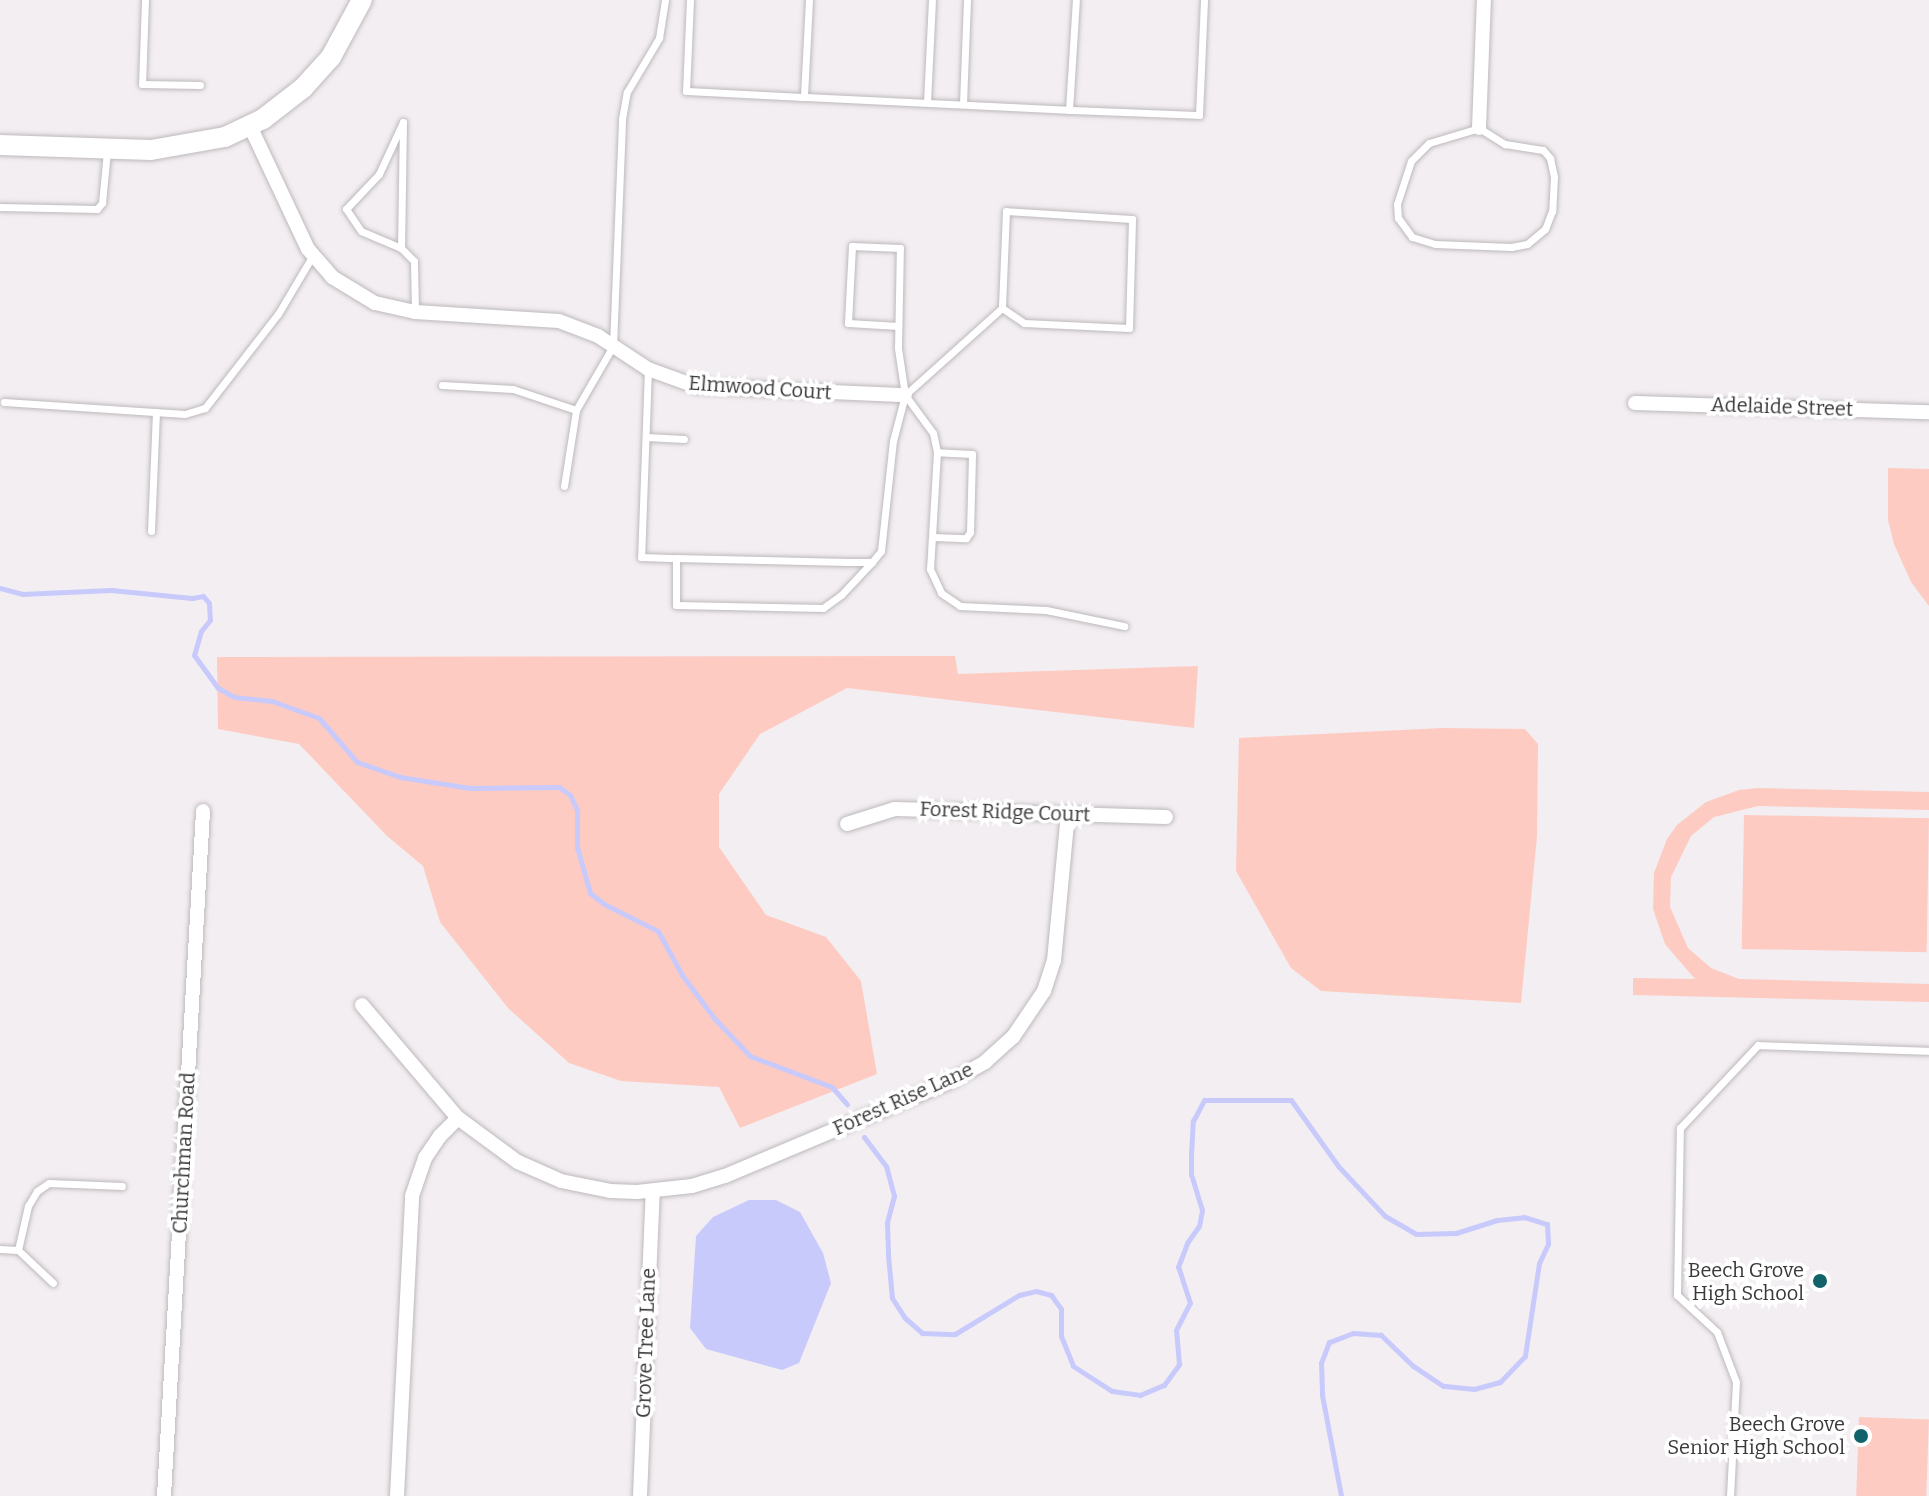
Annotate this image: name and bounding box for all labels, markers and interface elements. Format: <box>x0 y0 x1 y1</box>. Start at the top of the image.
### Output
street label: Elmwood Court <box>688 371 832 405</box>
street label: Adelaide Street <box>1711 393 1853 421</box>
street label: Forest Ridge Court <box>919 797 1091 827</box>
street label: Forest Rise Lane <box>829 1057 977 1141</box>
street label: Churchman Road <box>168 1072 200 1234</box>
place label: Beech Grove High School <box>1688 1258 1804 1305</box>
street label: Grove Tree Lane <box>631 1268 661 1418</box>
marker: Beech Grove High School <box>1811 1272 1829 1290</box>
place label: Beech Grove Senior High School <box>1667 1412 1845 1459</box>
marker: Beech Grove Senior High School <box>1852 1427 1870 1445</box>

